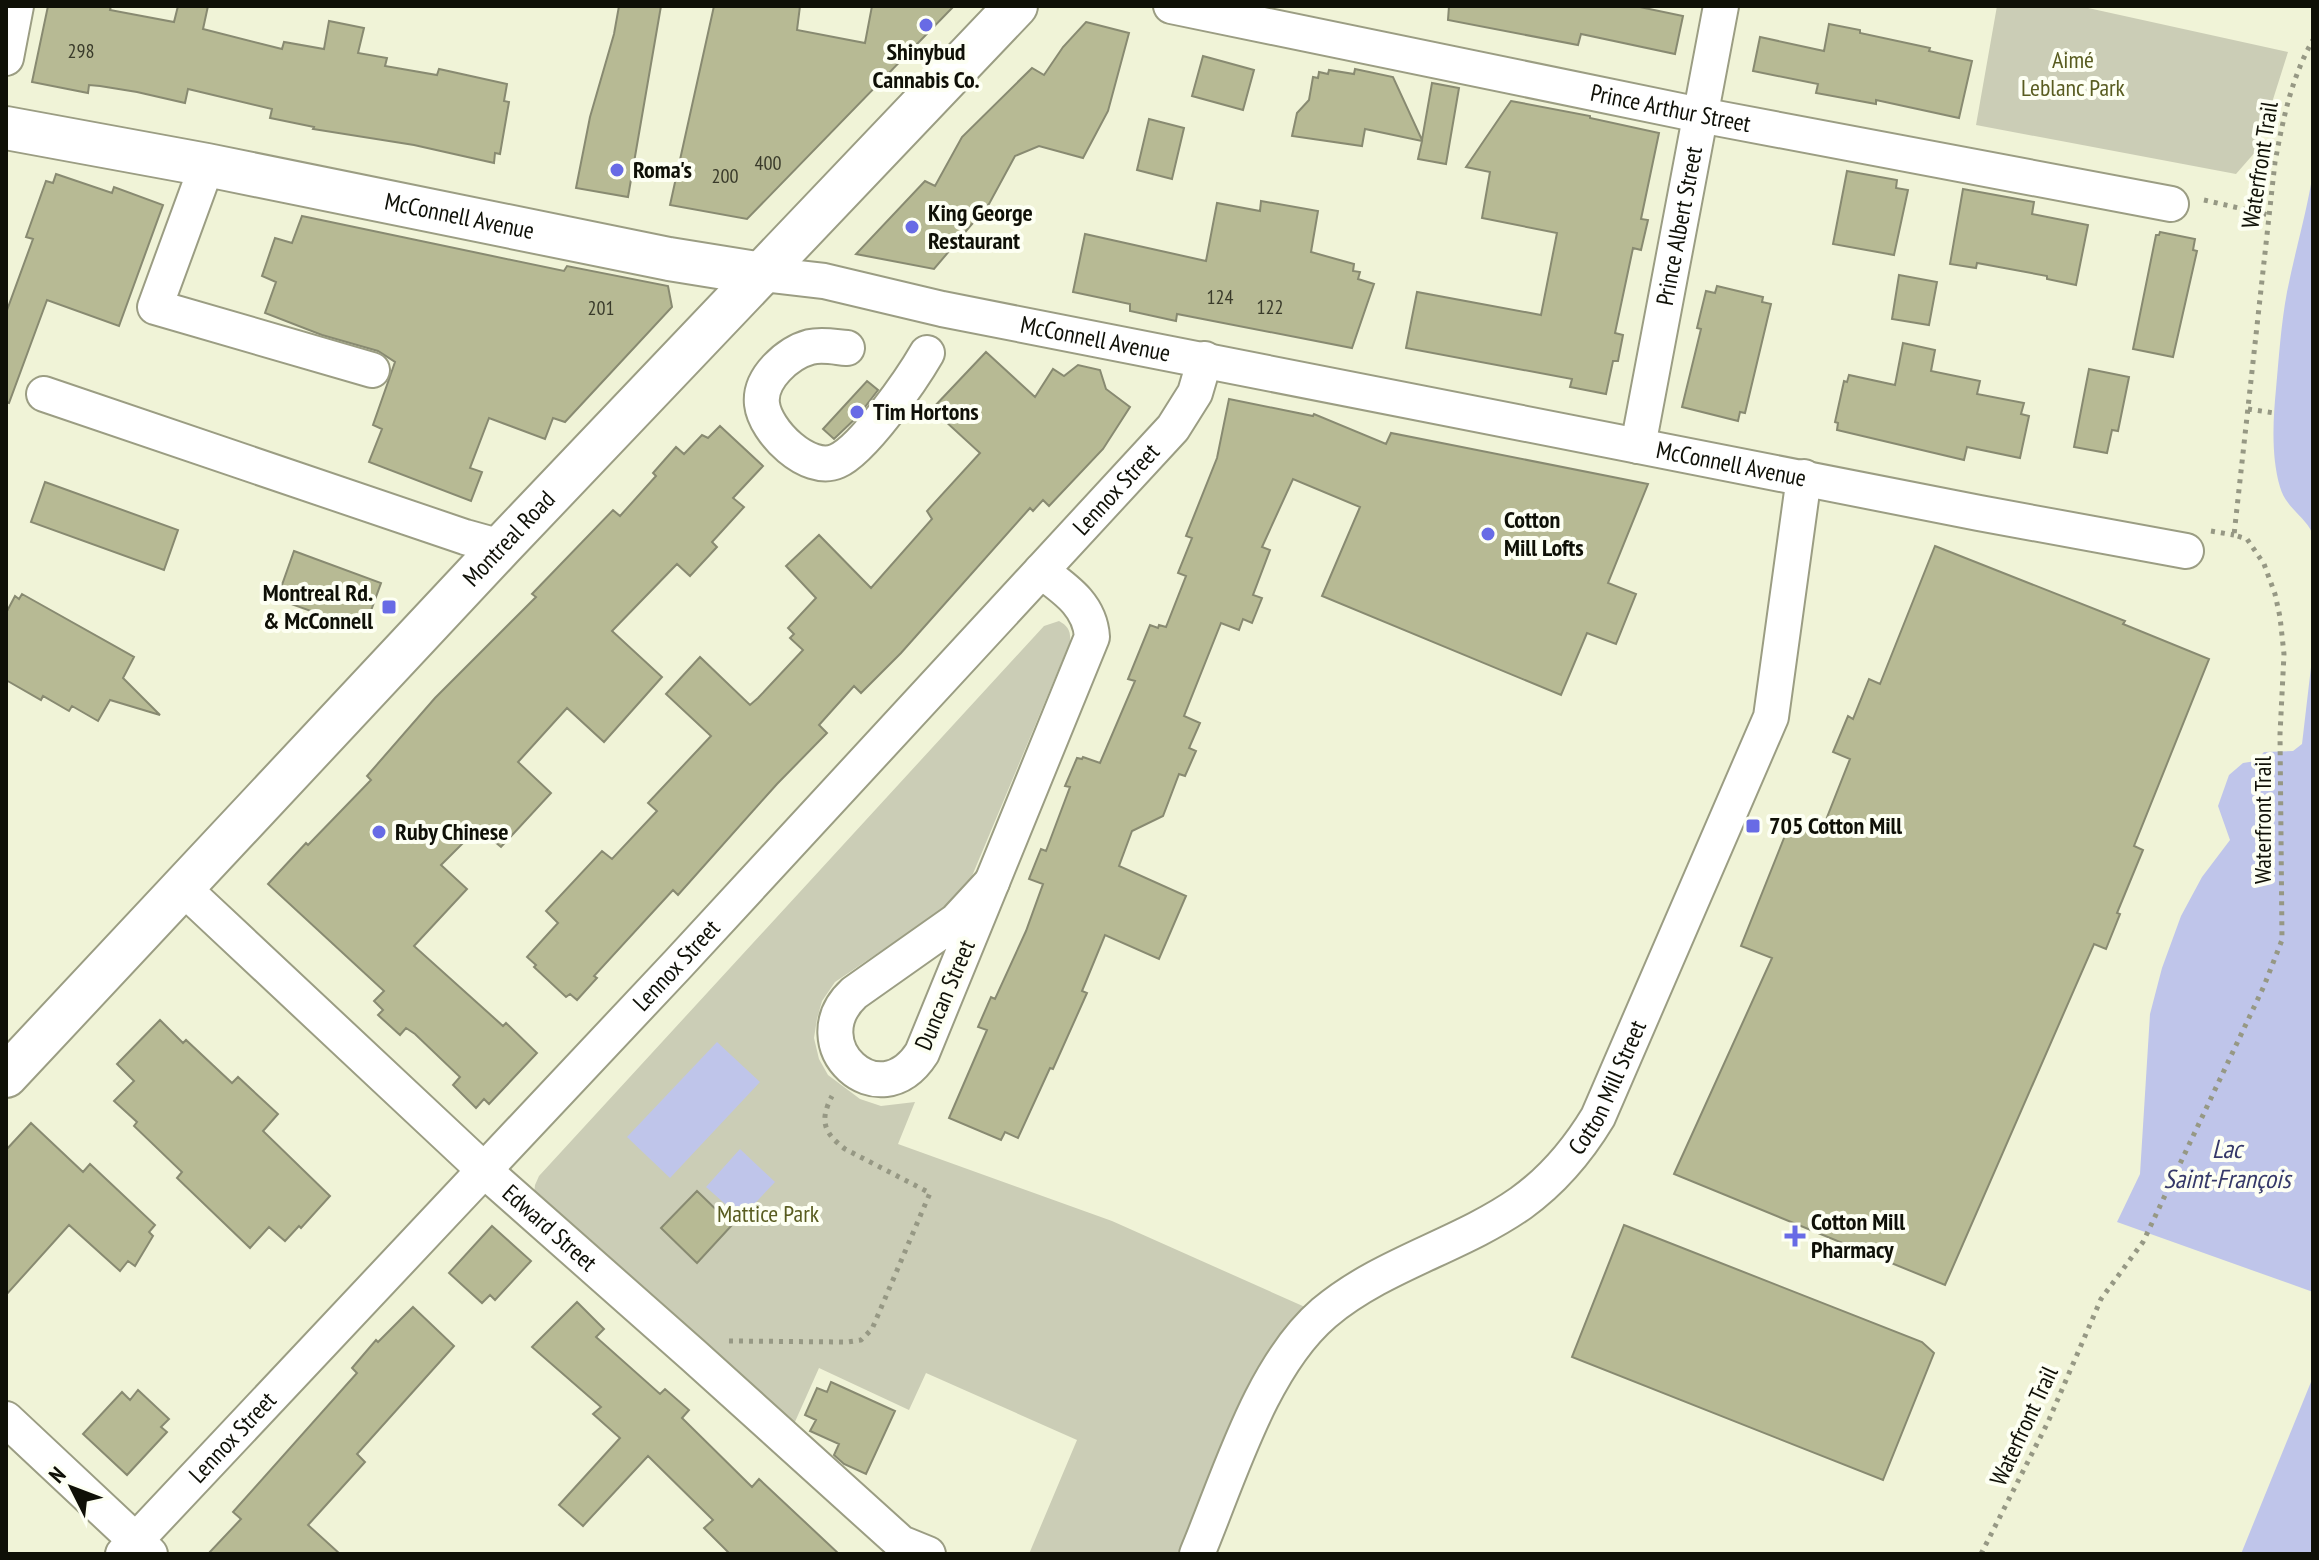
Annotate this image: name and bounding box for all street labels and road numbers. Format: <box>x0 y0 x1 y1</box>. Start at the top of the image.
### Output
street label: Prince Arthur Street <box>1588 77 1754 139</box>
street label: Waterfront Trail <box>2234 99 2285 231</box>
street label: Prince Albert Street <box>1649 143 1709 308</box>
street label: McConnell Avenue <box>382 186 537 246</box>
street label: McConnell Avenue <box>1018 309 1173 369</box>
street label: McConnell Avenue <box>1654 434 1809 494</box>
street label: Lennox Street <box>1066 436 1166 541</box>
street label: Montreal Road <box>456 484 561 593</box>
street label: Waterfront Trail <box>2247 756 2278 884</box>
street label: Lennox Street <box>626 912 727 1017</box>
street label: Duncan Street <box>907 935 982 1055</box>
street label: Cotton Mill Street <box>1561 1015 1653 1161</box>
street label: Edward Street <box>496 1178 604 1278</box>
street label: Waterfront Trail <box>1982 1361 2065 1490</box>
street label: Lennox Street <box>182 1385 283 1489</box>

